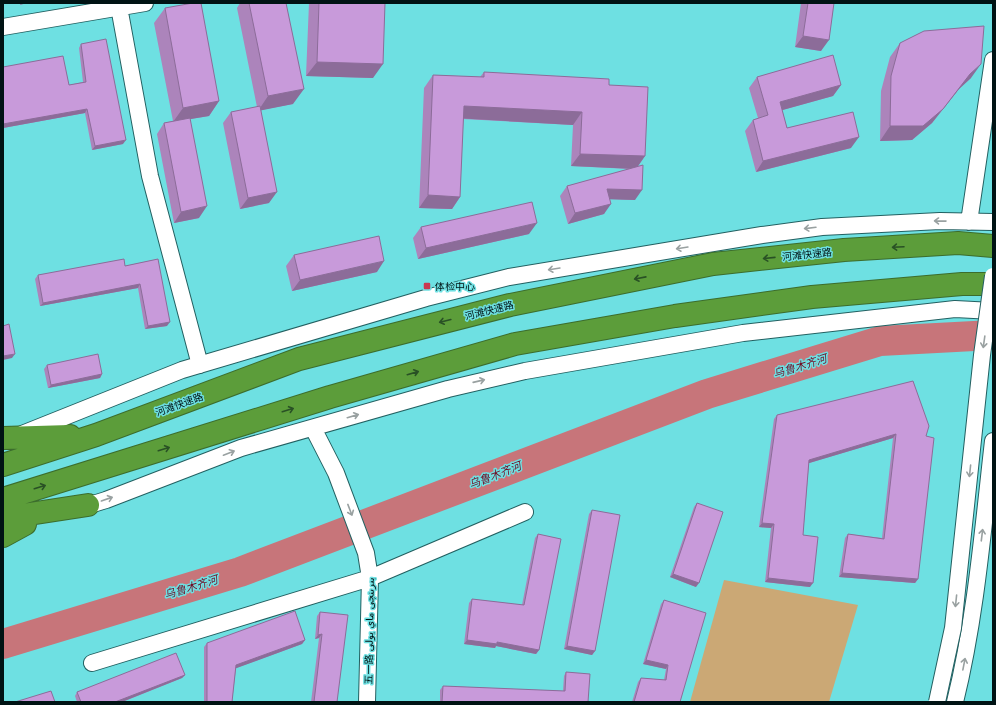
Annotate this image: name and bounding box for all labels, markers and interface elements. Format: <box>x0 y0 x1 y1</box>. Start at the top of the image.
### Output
one-way arrow <box>934 217 947 225</box>
one-way arrow <box>804 225 817 232</box>
one-way arrow <box>892 243 905 251</box>
one-way arrow <box>676 244 689 252</box>
street label: 河滩快速路 <box>782 246 832 263</box>
one-way arrow <box>763 254 776 262</box>
one-way arrow <box>547 265 560 273</box>
one-way arrow <box>634 275 647 283</box>
marker: 体检中心 <box>422 281 432 291</box>
place label: 体检中心 <box>435 281 475 292</box>
street label: 河滩快速路 <box>464 299 515 322</box>
one-way arrow <box>439 318 452 326</box>
one-way arrow <box>980 335 988 348</box>
water label: 乌鲁木齐河 <box>772 352 830 381</box>
one-way arrow <box>406 369 419 376</box>
one-way arrow <box>472 377 485 385</box>
street label: 河滩快速路 <box>154 391 205 418</box>
one-way arrow <box>282 406 295 413</box>
one-way arrow <box>347 412 360 419</box>
one-way arrow <box>158 444 170 452</box>
one-way arrow <box>222 448 234 456</box>
water label: 乌鲁木齐河 <box>467 459 525 491</box>
one-way arrow <box>966 465 974 478</box>
one-way arrow <box>34 483 47 490</box>
one-way arrow <box>101 495 113 503</box>
one-way arrow <box>346 503 354 515</box>
one-way arrow <box>978 529 986 542</box>
water label: 乌鲁木齐河 <box>163 573 221 602</box>
street label: 五一路 بىرىنچى ماي يولى <box>363 577 377 685</box>
one-way arrow <box>952 594 959 607</box>
one-way arrow <box>960 658 968 671</box>

